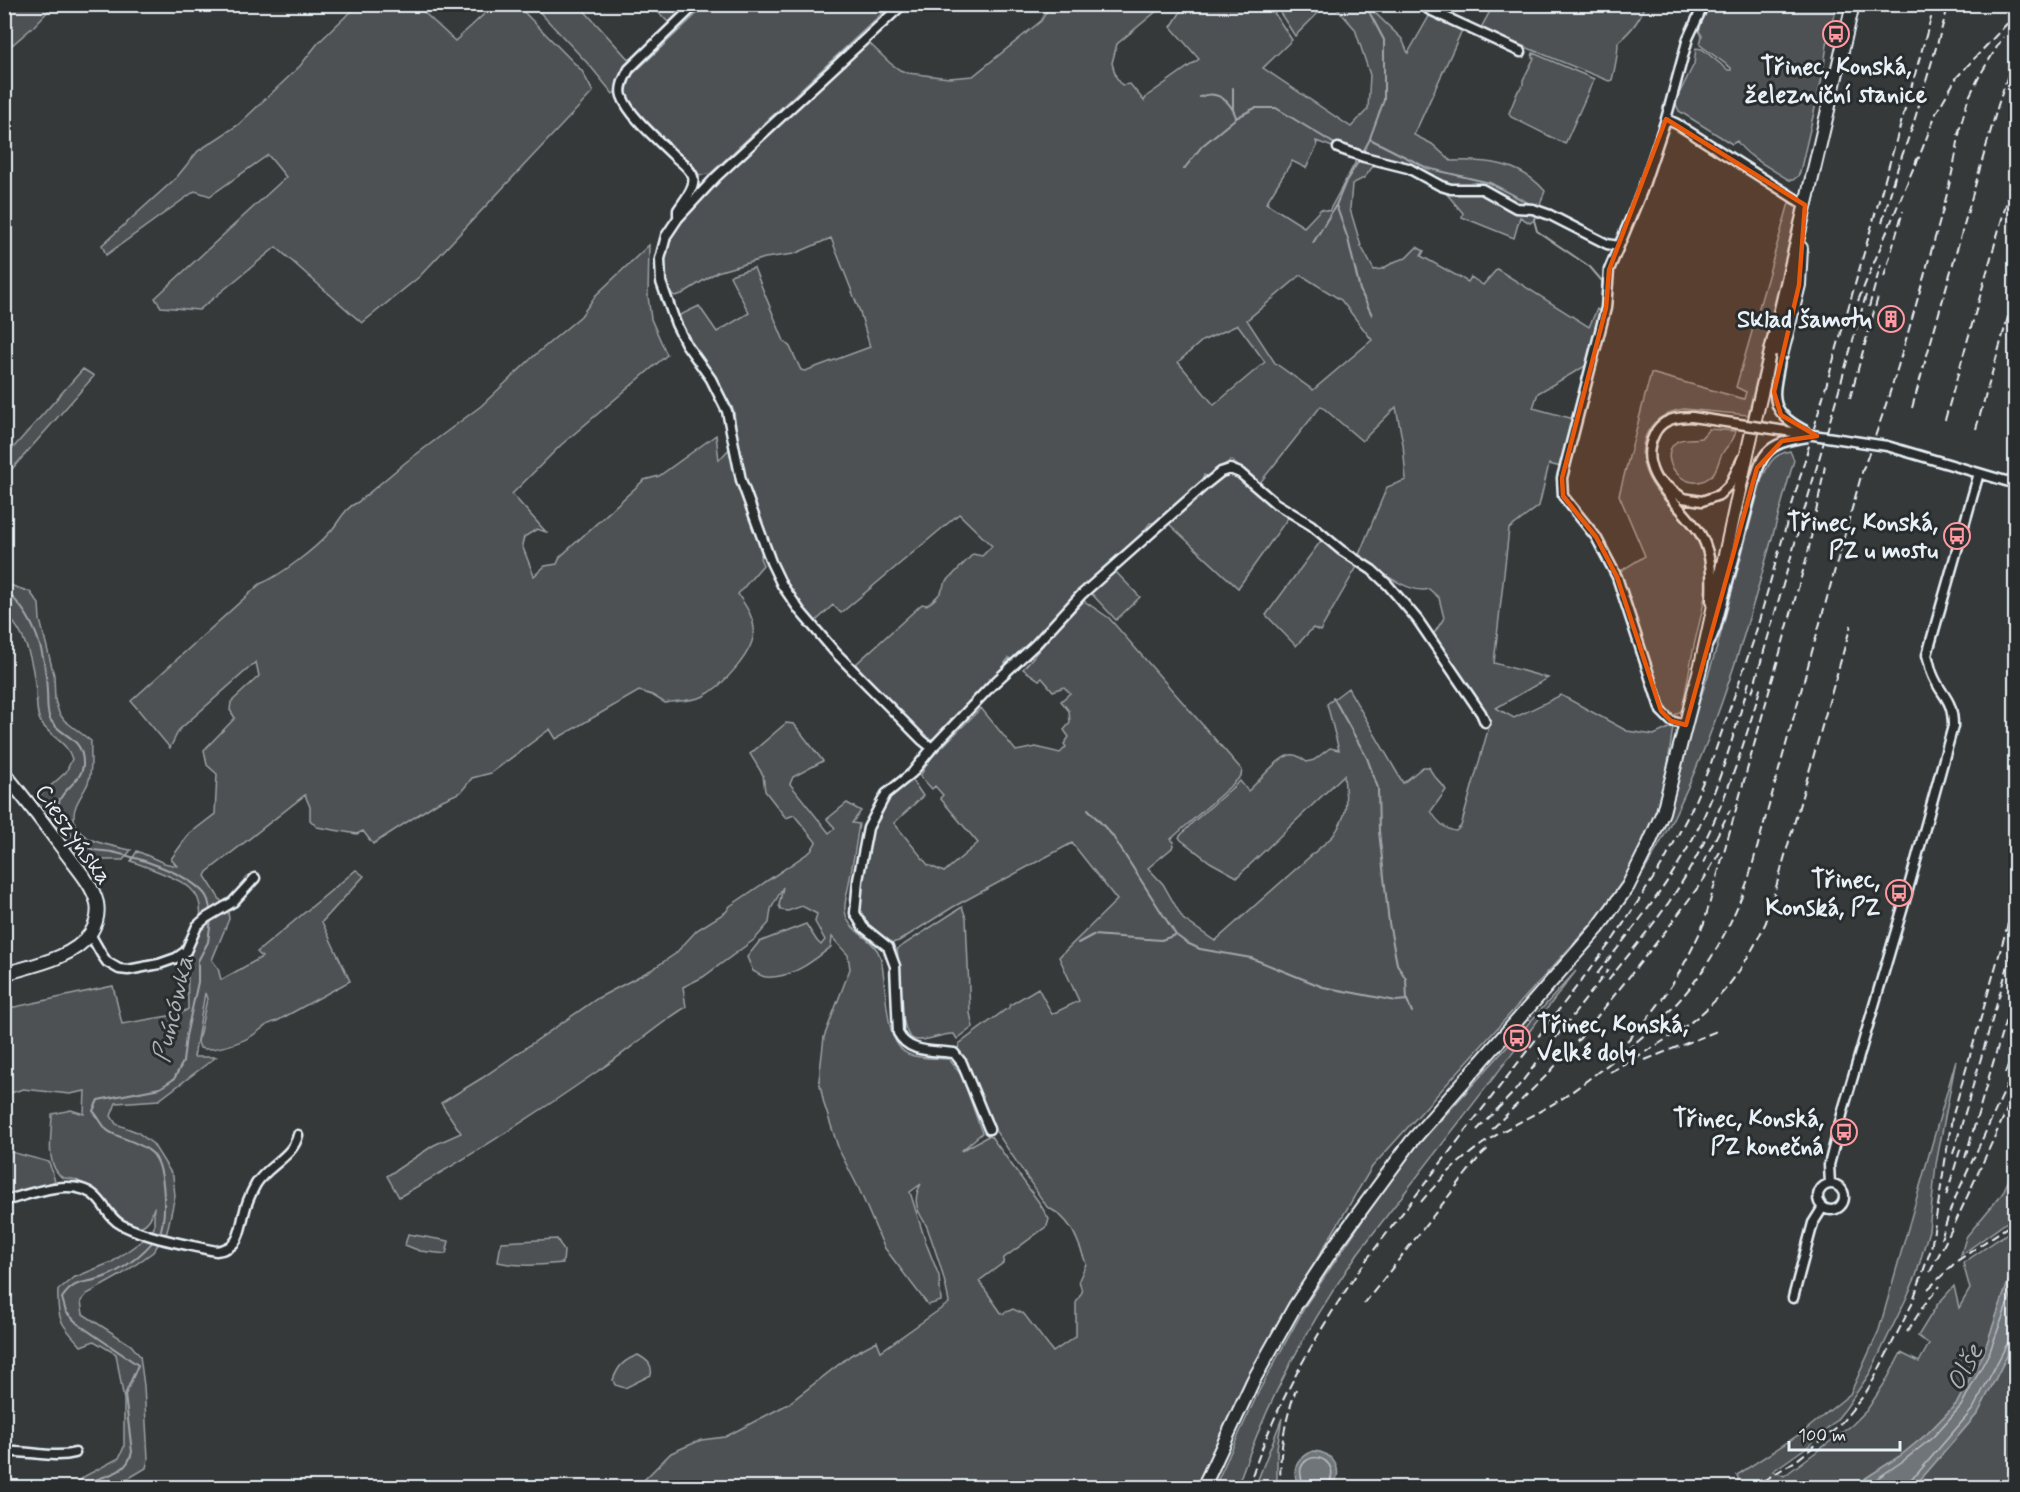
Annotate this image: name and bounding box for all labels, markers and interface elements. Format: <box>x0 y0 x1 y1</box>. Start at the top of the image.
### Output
bus stop icon: Třinec, Konská, železniční stanice <box>1821 19 1851 49</box>
place label: Třinec, Konská, železniční stanice <box>1745 52 1928 111</box>
building icon: Sklad šamotu <box>1876 304 1906 334</box>
place label: Sklad šamotu <box>1737 305 1872 336</box>
place label: Třinec, Konská, PZ u mostu <box>1787 508 1939 567</box>
bus stop icon: Třinec, Konská, PZ u mostu <box>1942 521 1972 551</box>
street label: Cieszyńska <box>27 778 119 891</box>
place label: Třinec, Konská, PZ <box>1765 865 1881 924</box>
bus stop icon: Třinec, Konská, PZ <box>1884 878 1914 908</box>
water label: Puńcówka <box>145 953 203 1066</box>
place label: Třinec, Konská, Velké doly <box>1537 1010 1689 1069</box>
bus stop icon: Třinec, Konská, Velké doly <box>1502 1023 1532 1053</box>
place label: Třinec, Konská, PZ konečná <box>1673 1104 1825 1163</box>
bus stop icon: Třinec, Konská, PZ konečná <box>1829 1117 1859 1147</box>
water label: Olše <box>1939 1337 1993 1397</box>
scale bar <box>1789 1414 1900 1452</box>
text: 100 m <box>1798 1424 1846 1448</box>

